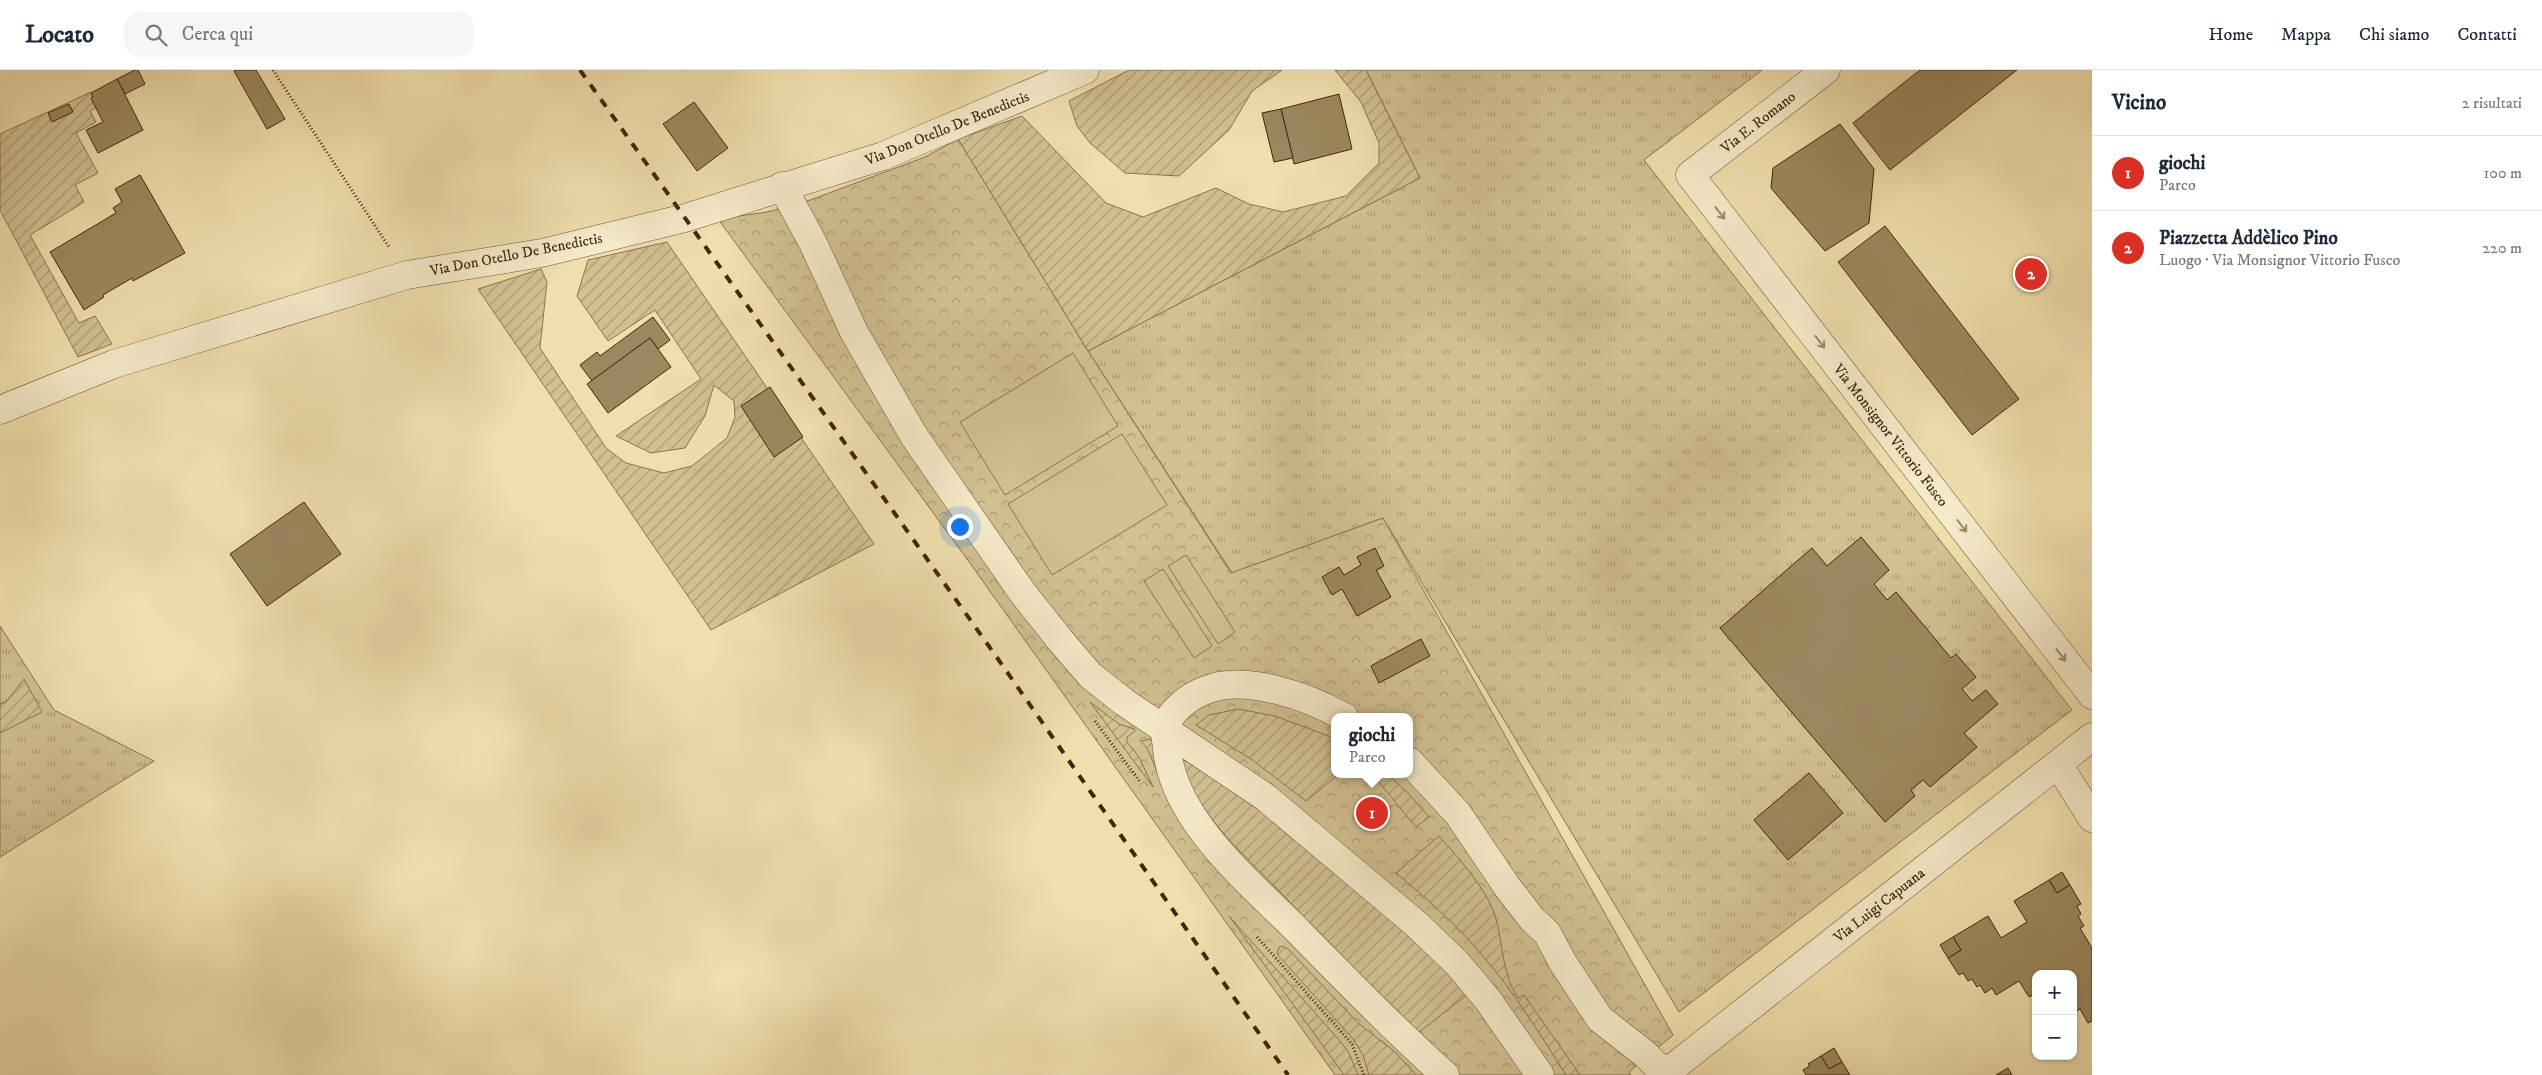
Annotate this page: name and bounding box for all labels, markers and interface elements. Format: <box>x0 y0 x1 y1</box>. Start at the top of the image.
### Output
search box <box>124 12 474 57</box>
text: Locato <box>25 20 94 50</box>
icon: search <box>142 21 170 49</box>
text: Cerca qui <box>182 23 253 46</box>
text: Home <box>2209 24 2253 46</box>
text: Mappa <box>2281 24 2331 46</box>
text: Chi siamo <box>2359 24 2429 46</box>
text: Contatti <box>2457 24 2517 46</box>
street label: Via Don Otello De Benedictis <box>861 87 1032 170</box>
street label: Via E. Romano <box>1716 87 1800 158</box>
text: Vicino <box>2112 90 2166 116</box>
text: 2 risultati <box>2462 93 2522 113</box>
text: giochi <box>2159 152 2205 175</box>
text: 1 <box>2125 163 2131 183</box>
text: 100 m <box>2484 163 2522 183</box>
text: Parco <box>2159 175 2196 195</box>
one-way arrow <box>1715 207 1726 220</box>
text: Piazzetta Addèlico Pino <box>2159 227 2338 250</box>
street label: Via Don Otello De Benedictis <box>427 228 604 281</box>
text: 2 <box>2124 238 2132 258</box>
text: 220 m <box>2482 238 2522 258</box>
text: Luogo · Via Monsignor Vittorio Fusco <box>2159 250 2400 270</box>
pin: 2 <box>2015 255 2047 293</box>
one-way arrow <box>1814 335 1825 348</box>
street label: Via Monsignor Vittorio Fusco <box>1828 359 1952 511</box>
your location <box>947 514 973 540</box>
one-way arrow <box>1956 519 1967 532</box>
one-way arrow <box>2055 648 2066 661</box>
popup <box>1331 713 1413 778</box>
text: giochi <box>1349 724 1395 747</box>
text: Parco <box>1349 747 1385 767</box>
pin: 1 <box>1356 794 1388 832</box>
street label: Via Luigi Capuana <box>1829 863 1929 948</box>
map controls <box>2032 970 2077 1060</box>
button: + <box>2032 970 2077 1015</box>
button: − <box>2032 1015 2077 1060</box>

